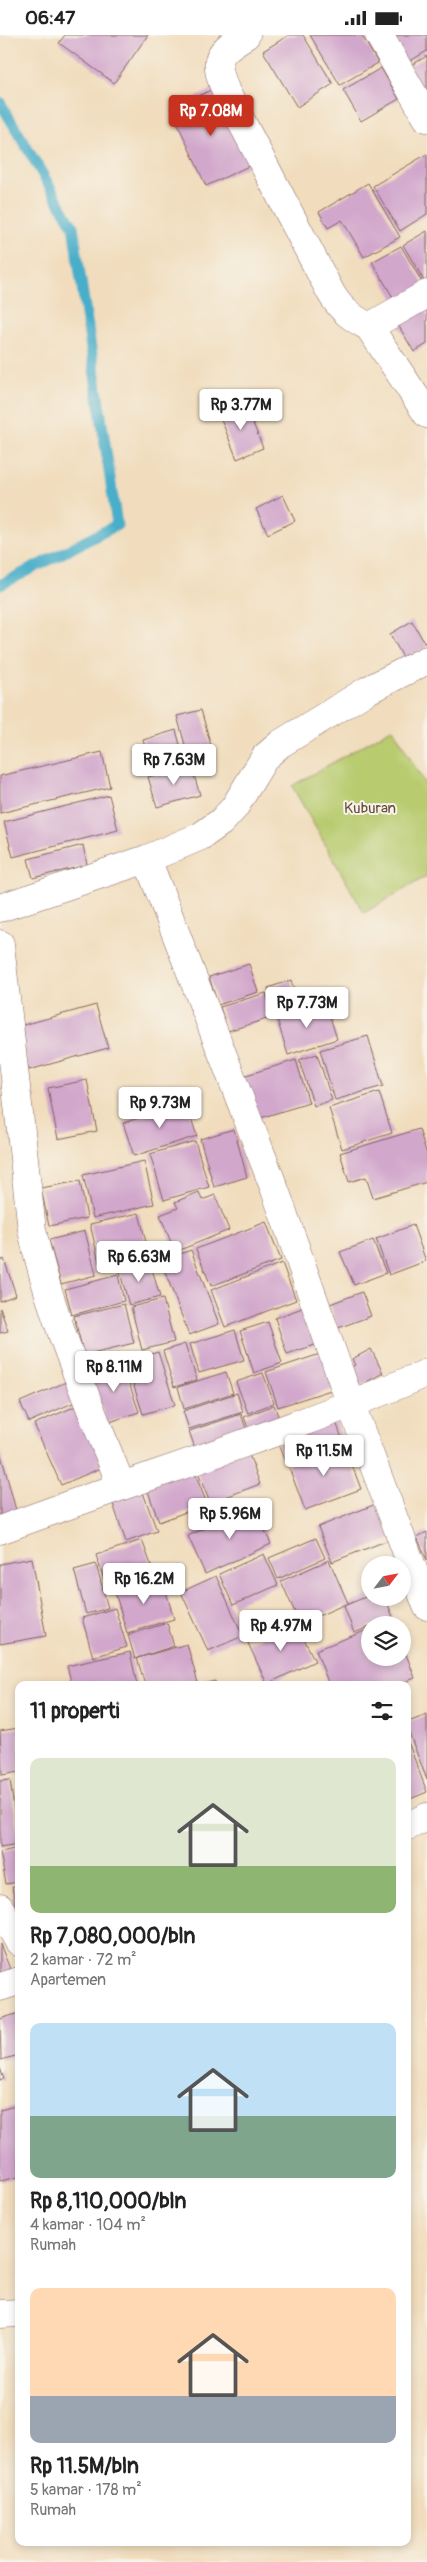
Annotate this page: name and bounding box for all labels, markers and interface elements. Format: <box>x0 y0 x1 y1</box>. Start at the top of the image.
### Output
text: 06:47 <box>25 6 75 30</box>
pin: Rp 7.08M <box>159 94 263 137</box>
text: Rp 7.08M <box>180 101 242 121</box>
pin: Rp 3.77M <box>189 389 293 431</box>
text: Rp 3.77M <box>210 395 272 415</box>
pin: Rp 7.63M <box>122 743 226 786</box>
text: Rp 7.63M <box>143 750 205 770</box>
park label: Kuburan <box>344 799 396 818</box>
pin: Rp 7.73M <box>255 987 359 1029</box>
text: Rp 7.73M <box>276 993 338 1013</box>
pin: Rp 9.73M <box>108 1087 212 1129</box>
text: Rp 9.73M <box>130 1093 190 1113</box>
pin: Rp 6.63M <box>87 1241 191 1283</box>
text: Rp 6.63M <box>108 1247 170 1267</box>
pin: Rp 8.11M <box>62 1351 166 1393</box>
text: Rp 8.11M <box>86 1357 142 1377</box>
pin: Rp 11.5M <box>272 1435 376 1477</box>
text: Rp 11.5M <box>296 1441 352 1461</box>
pin: Rp 5.96M <box>178 1497 282 1540</box>
text: Rp 5.96M <box>199 1504 261 1524</box>
north arrow <box>361 1556 411 1606</box>
map controls <box>361 1556 411 1666</box>
pin: Rp 16.2M <box>92 1563 196 1605</box>
text: Rp 16.2M <box>114 1569 174 1589</box>
pin: Rp 4.97M <box>229 1609 333 1652</box>
text: Rp 4.97M <box>250 1616 312 1636</box>
button: layers <box>361 1616 411 1666</box>
icon: filters <box>368 1697 396 1725</box>
text: 11 properti <box>30 1698 119 1725</box>
icon: home <box>168 1790 258 1880</box>
text: Rp 7,080,000/bln <box>30 1923 195 1950</box>
text: 2 kamar · 72 m² <box>30 1950 137 1970</box>
text: Apartemen <box>30 1970 106 1990</box>
icon: home <box>168 2055 258 2145</box>
text: Rp 8,110,000/bln <box>30 2188 186 2215</box>
text: 4 kamar · 104 m² <box>30 2215 146 2235</box>
text: Rumah <box>30 2235 76 2255</box>
icon: home <box>168 2320 258 2410</box>
text: Rp 11.5M/bln <box>30 2453 139 2480</box>
text: 5 kamar · 178 m² <box>30 2480 142 2500</box>
text: Rumah <box>30 2500 76 2520</box>

